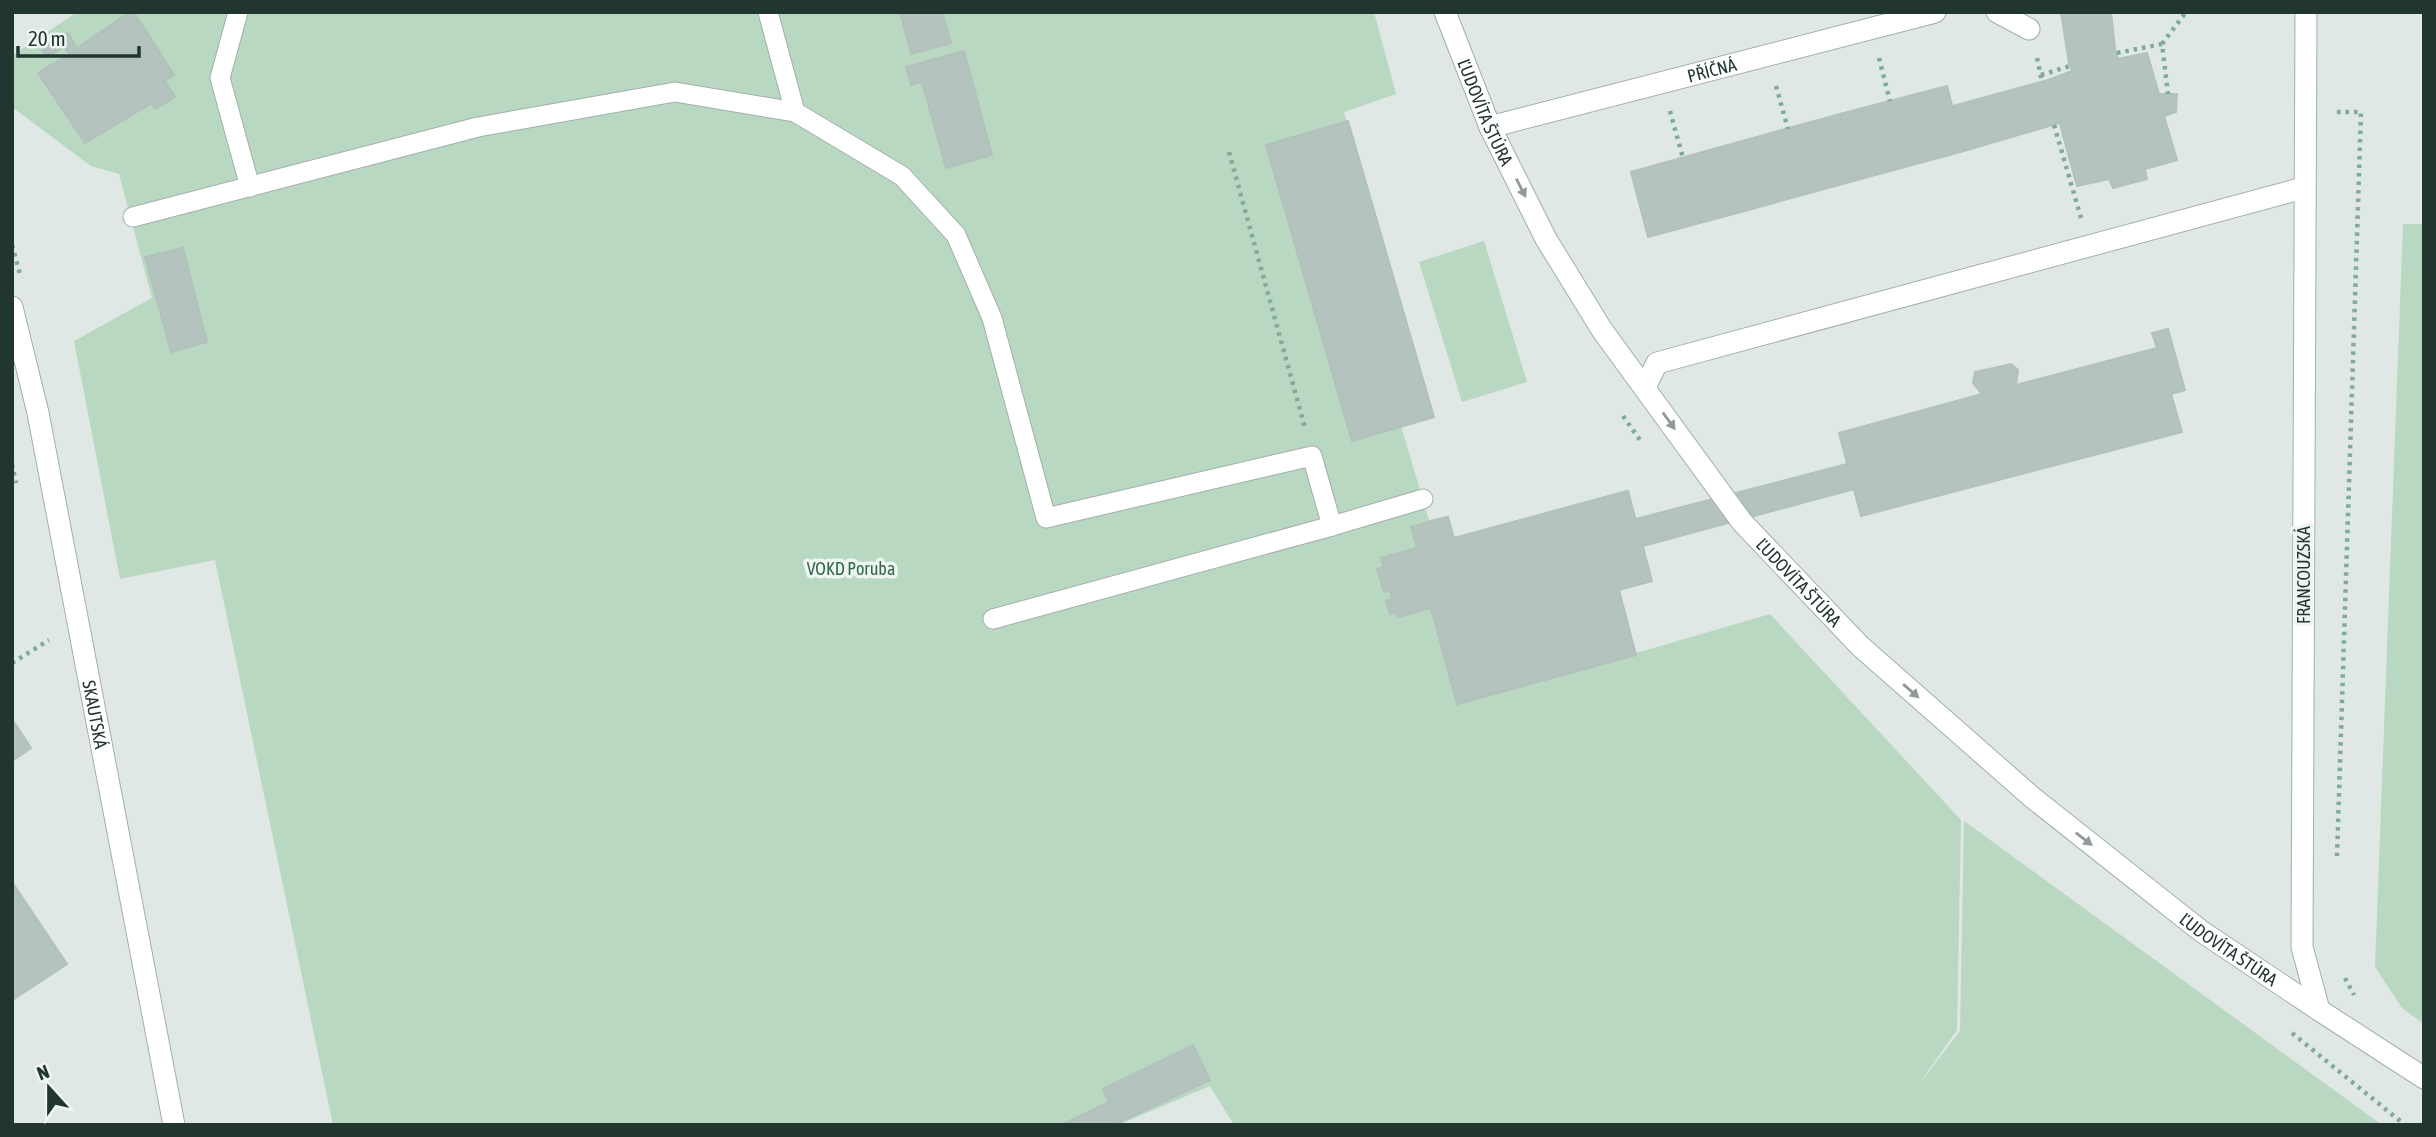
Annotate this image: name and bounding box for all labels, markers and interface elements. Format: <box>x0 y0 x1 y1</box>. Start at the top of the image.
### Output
scale bar <box>18 14 138 58</box>
text: 20 m <box>28 26 66 50</box>
street label: PŘÍČNÁ <box>1685 53 1739 86</box>
street label: ĽUDOVÍTA ŠTÚRA <box>1454 56 1518 169</box>
one-way arrow <box>1515 178 1526 198</box>
one-way arrow <box>1662 412 1676 430</box>
street label: FRANCOUZSKÁ <box>2293 526 2314 624</box>
street label: ĽUDOVÍTA ŠTÚRA <box>1752 534 1846 631</box>
park label: VOKD Poruba <box>807 558 895 579</box>
street label: SKAUTSKÁ <box>79 679 112 750</box>
one-way arrow <box>1902 683 1920 699</box>
one-way arrow <box>2075 831 2093 846</box>
street label: ĽUDOVÍTA ŠTÚRA <box>2176 908 2282 990</box>
north arrow <box>14 1053 84 1123</box>
text: N <box>34 1060 52 1084</box>

